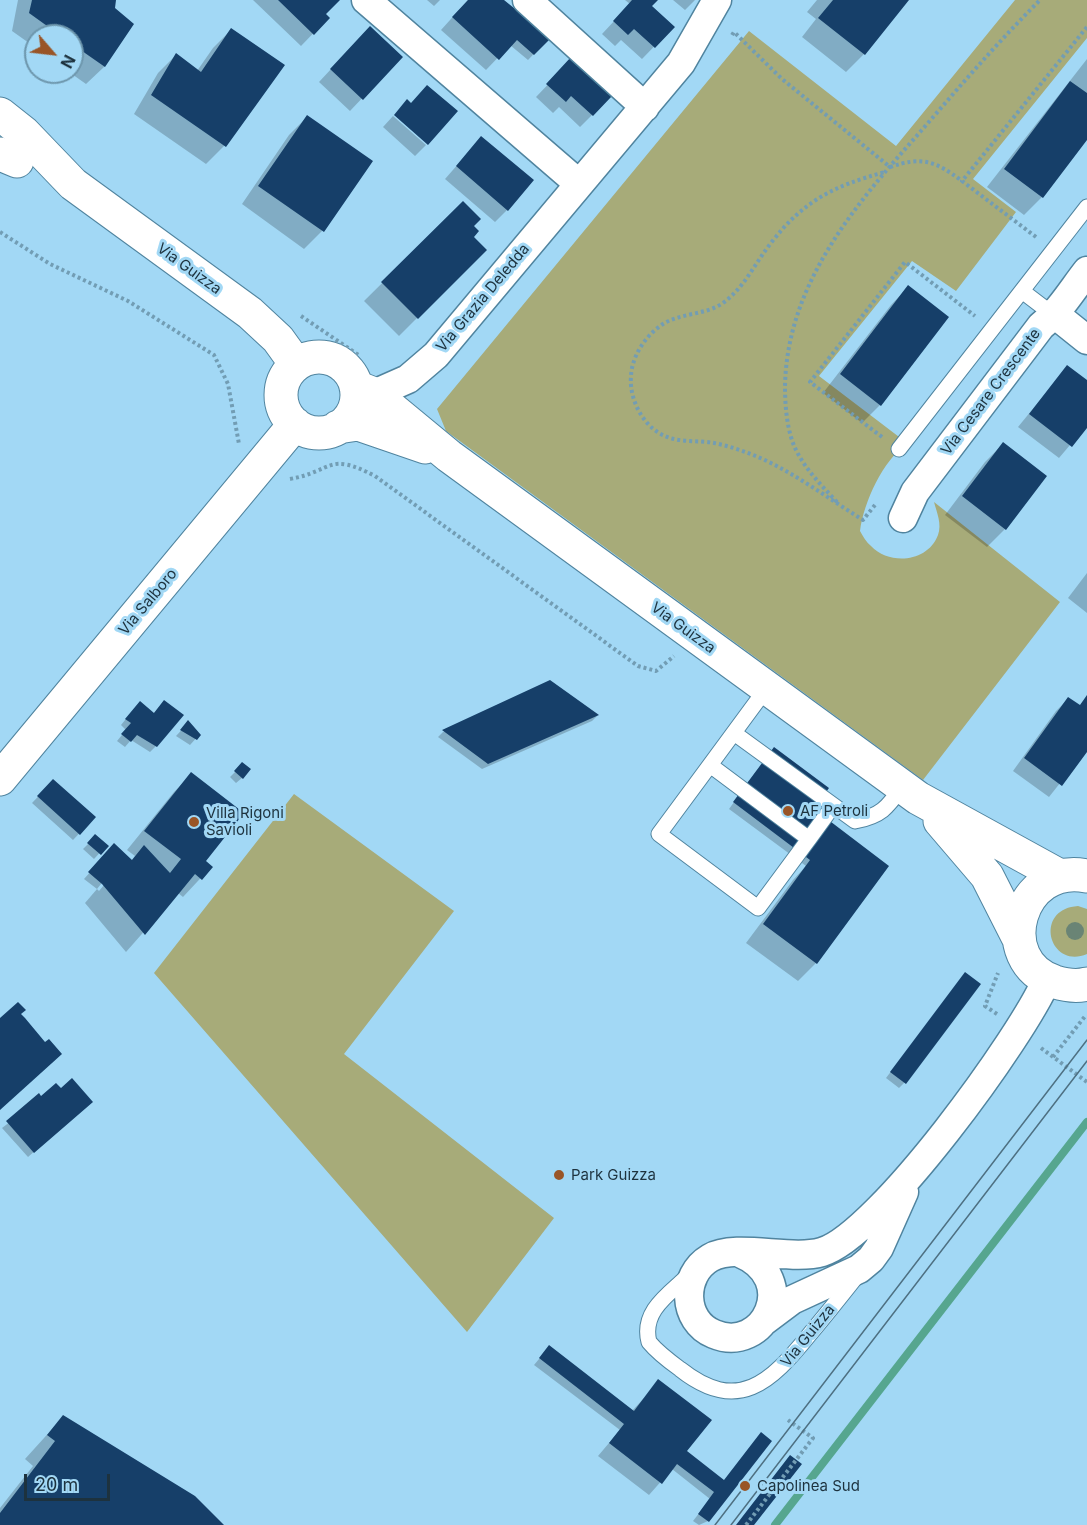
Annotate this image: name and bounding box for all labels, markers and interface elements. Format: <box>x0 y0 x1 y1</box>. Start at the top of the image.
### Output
north arrow <box>24 24 84 84</box>
text: N <box>56 51 80 72</box>
street label: Via Guizza <box>153 240 225 298</box>
street label: Via Grazia Deledda <box>433 240 533 356</box>
street label: Via Cesare Crescente <box>938 325 1044 459</box>
street label: Via Salboro <box>115 565 181 639</box>
street label: Via Guizza <box>647 599 719 657</box>
place label: AF Petroli <box>800 802 868 820</box>
place label: Villa Rigoni Savioli <box>206 804 284 839</box>
marker: AF Petroli <box>781 804 795 818</box>
marker: Villa Rigoni Savioli <box>187 815 201 829</box>
place label: Park Guizza <box>571 1166 656 1184</box>
marker: Park Guizza <box>552 1168 566 1182</box>
street label: Via Guizza <box>777 1301 839 1371</box>
scale bar <box>27 1462 112 1500</box>
text: 20 m <box>35 1474 78 1495</box>
place label: Capolinea Sud <box>757 1477 860 1495</box>
marker: Capolinea Sud <box>738 1479 752 1493</box>

